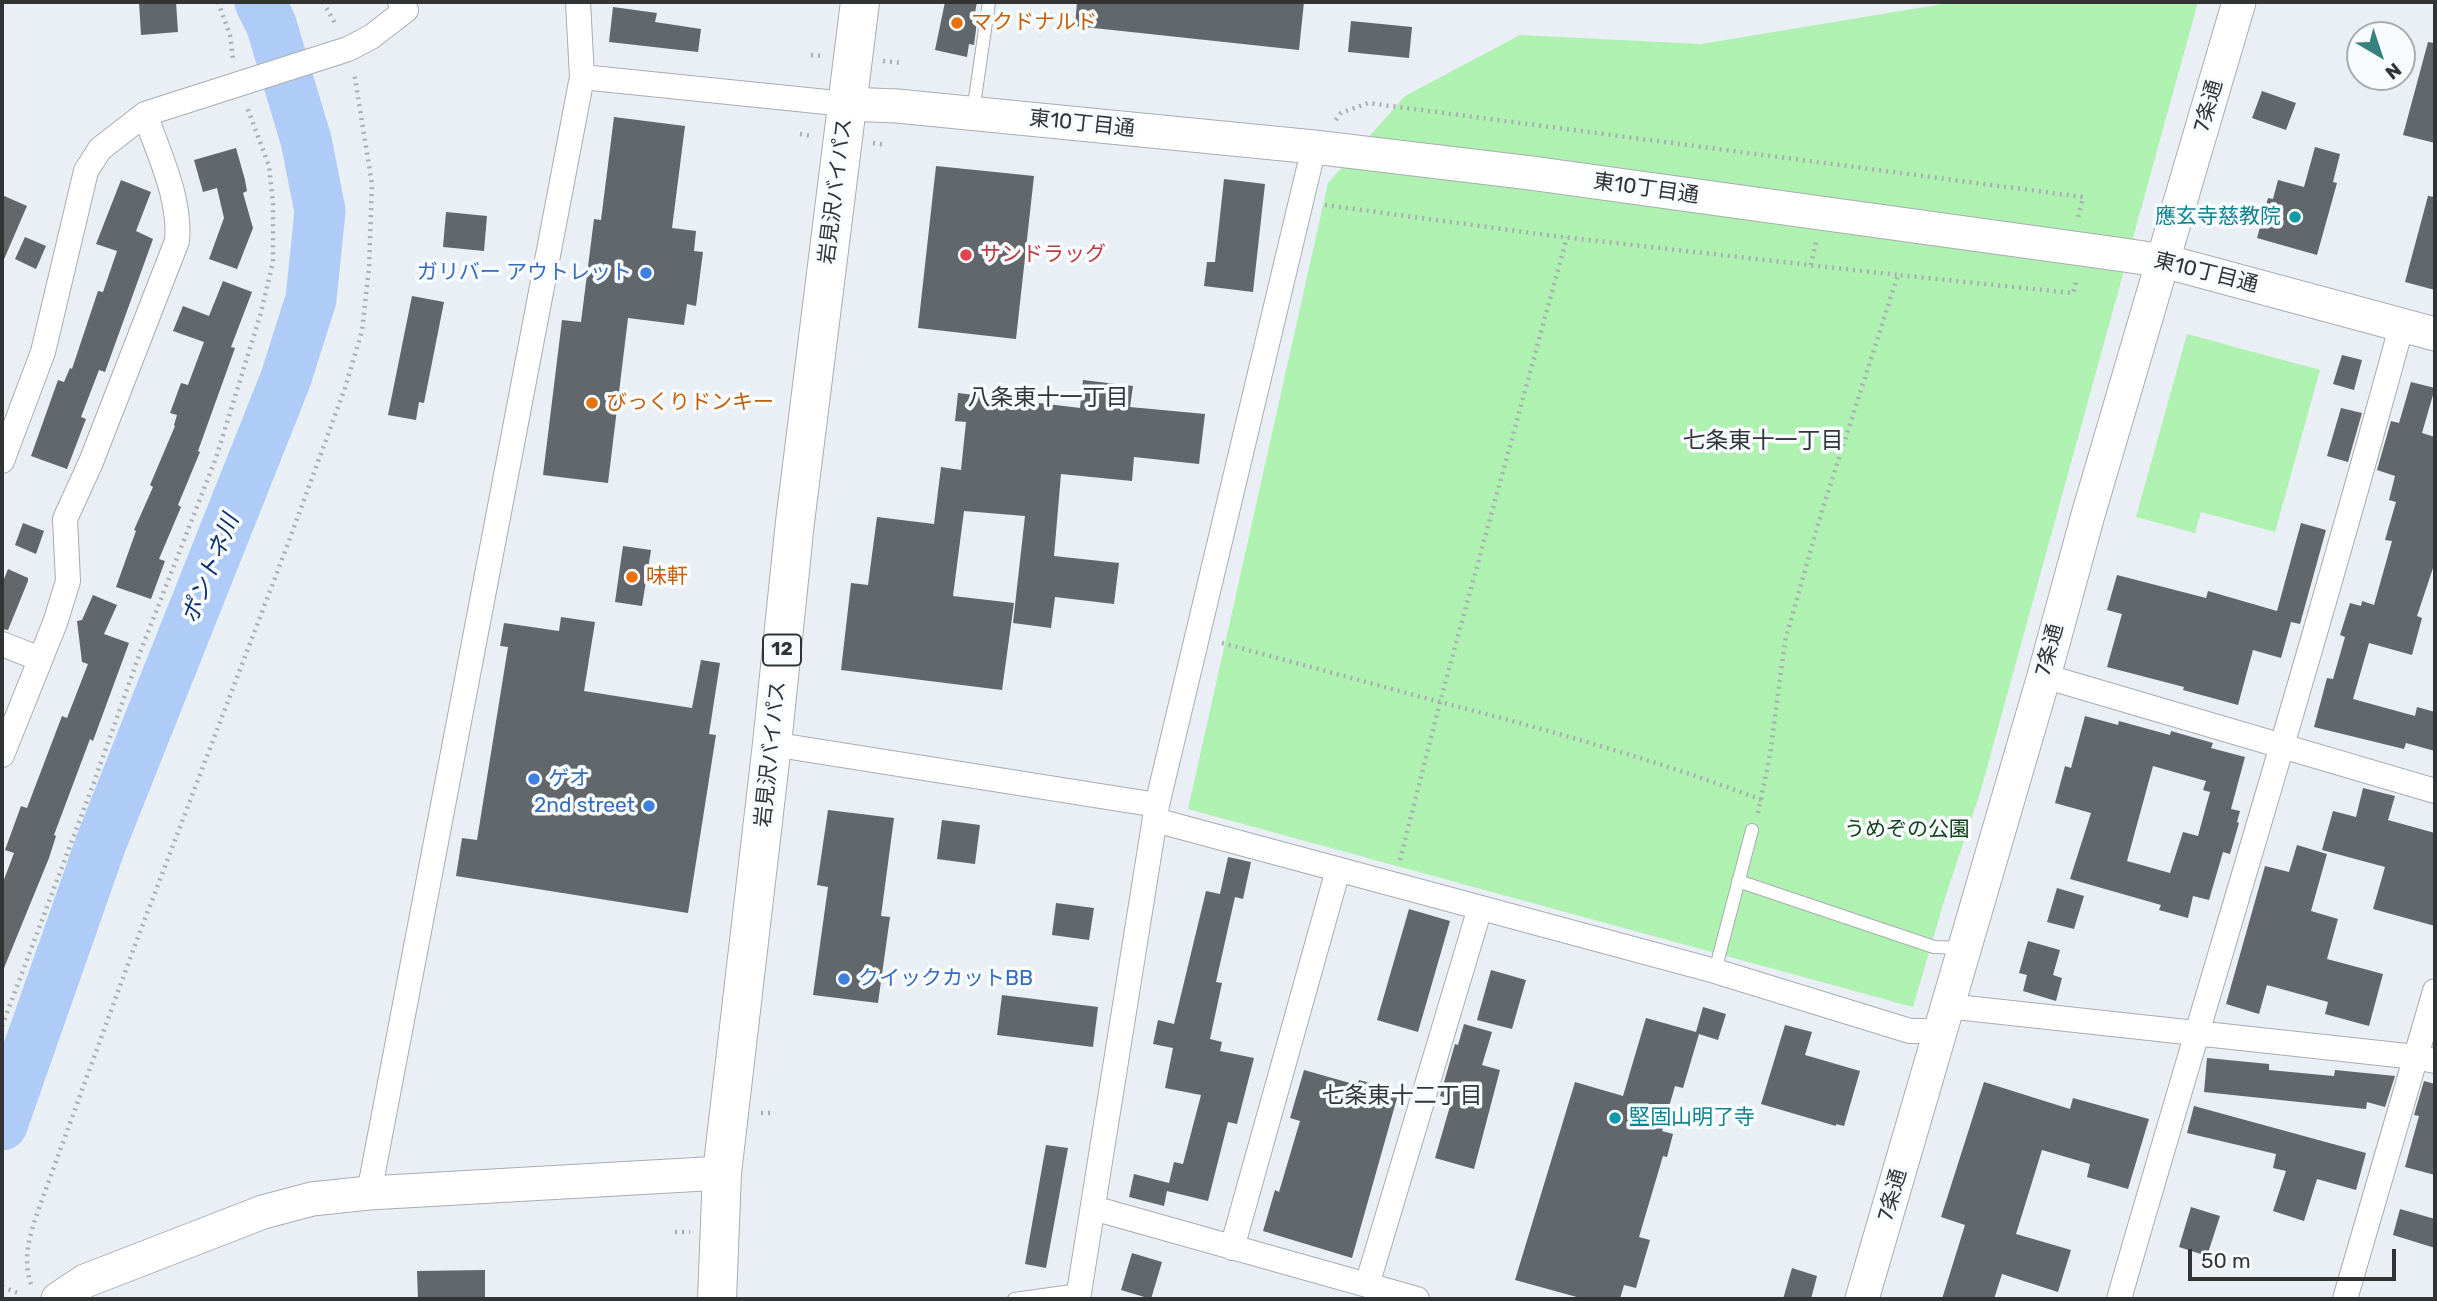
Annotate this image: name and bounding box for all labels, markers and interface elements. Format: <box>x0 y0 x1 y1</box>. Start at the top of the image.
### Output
place label: マクドナルド <box>971 10 1097 36</box>
marker: マクドナルド <box>949 15 965 31</box>
north arrow <box>2346 21 2416 91</box>
text: N <box>2381 58 2406 84</box>
street label: 7条通 <box>2190 77 2228 135</box>
street label: 東10丁目通 <box>1028 106 1136 142</box>
street label: 岩見沢バイパス <box>815 117 857 265</box>
street label: 東10丁目通 <box>1592 169 1700 209</box>
place label: 應玄寺慈教院 <box>2155 204 2281 230</box>
marker: 應玄寺慈教院 <box>2287 209 2303 225</box>
place label: サンドラッグ <box>980 242 1106 268</box>
marker: サンドラッグ <box>958 247 974 263</box>
street label: 東10丁目通 <box>2151 248 2261 298</box>
place label: ガリバー アウトレット <box>417 260 632 286</box>
marker: ガリバー アウトレット <box>638 265 654 281</box>
district label: 八条東十一丁目 <box>968 384 1128 412</box>
place label: びっくりドンキー <box>606 390 774 416</box>
marker: びっくりドンキー <box>584 395 600 411</box>
district label: 七条東十一丁目 <box>1683 427 1843 455</box>
water label: ポントネ川 <box>177 511 245 627</box>
place label: 味軒 <box>646 564 688 590</box>
marker: 味軒 <box>624 569 640 585</box>
street label: 7条通 <box>2031 621 2069 679</box>
road number: 12 <box>763 635 801 666</box>
street label: 岩見沢バイパス <box>751 680 791 828</box>
place label: ゲオ <box>548 766 590 792</box>
marker: ゲオ <box>526 771 542 787</box>
place label: 2nd street <box>534 793 635 819</box>
marker: 2nd street <box>641 798 657 814</box>
park label: うめぞの公園 <box>1844 817 1970 843</box>
place label: クイックカットBB <box>858 966 1033 992</box>
marker: クイックカットBB <box>836 971 852 987</box>
district label: 七条東十二丁目 <box>1322 1082 1482 1110</box>
place label: 堅固山明了寺 <box>1629 1105 1755 1131</box>
marker: 堅固山明了寺 <box>1607 1110 1623 1126</box>
street label: 7条通 <box>1874 1166 1912 1224</box>
scale bar <box>2192 1234 2400 1278</box>
text: 50 m <box>2201 1248 2251 1273</box>

